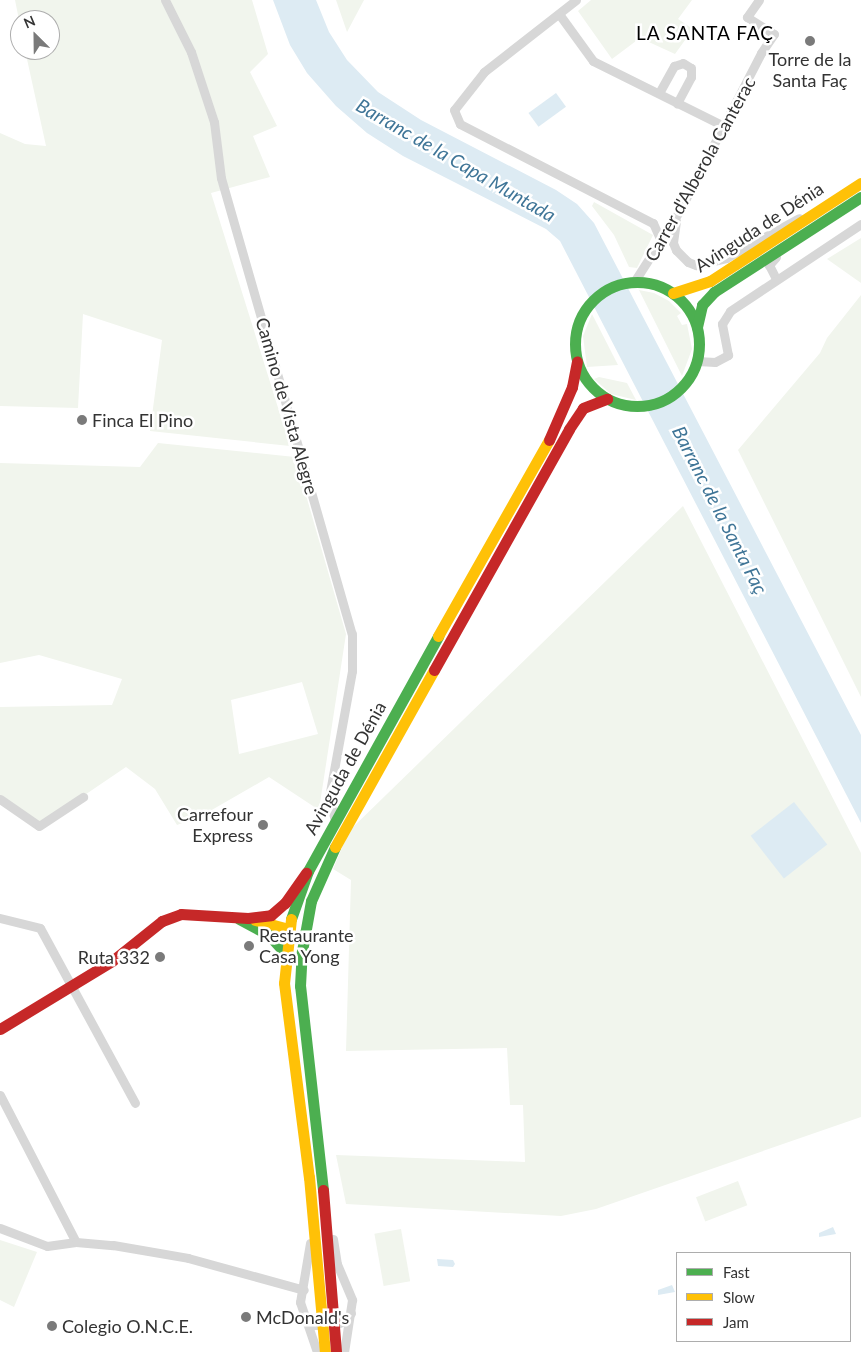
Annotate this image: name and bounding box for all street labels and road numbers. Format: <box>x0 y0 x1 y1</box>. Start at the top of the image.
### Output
street label: Carrer d'Alberola Canterac <box>640 73 760 265</box>
street label: Avinguda de Dénia <box>691 177 827 277</box>
street label: Camino de Vista Alegre <box>251 314 323 498</box>
street label: Avinguda de Dénia <box>300 698 390 838</box>

